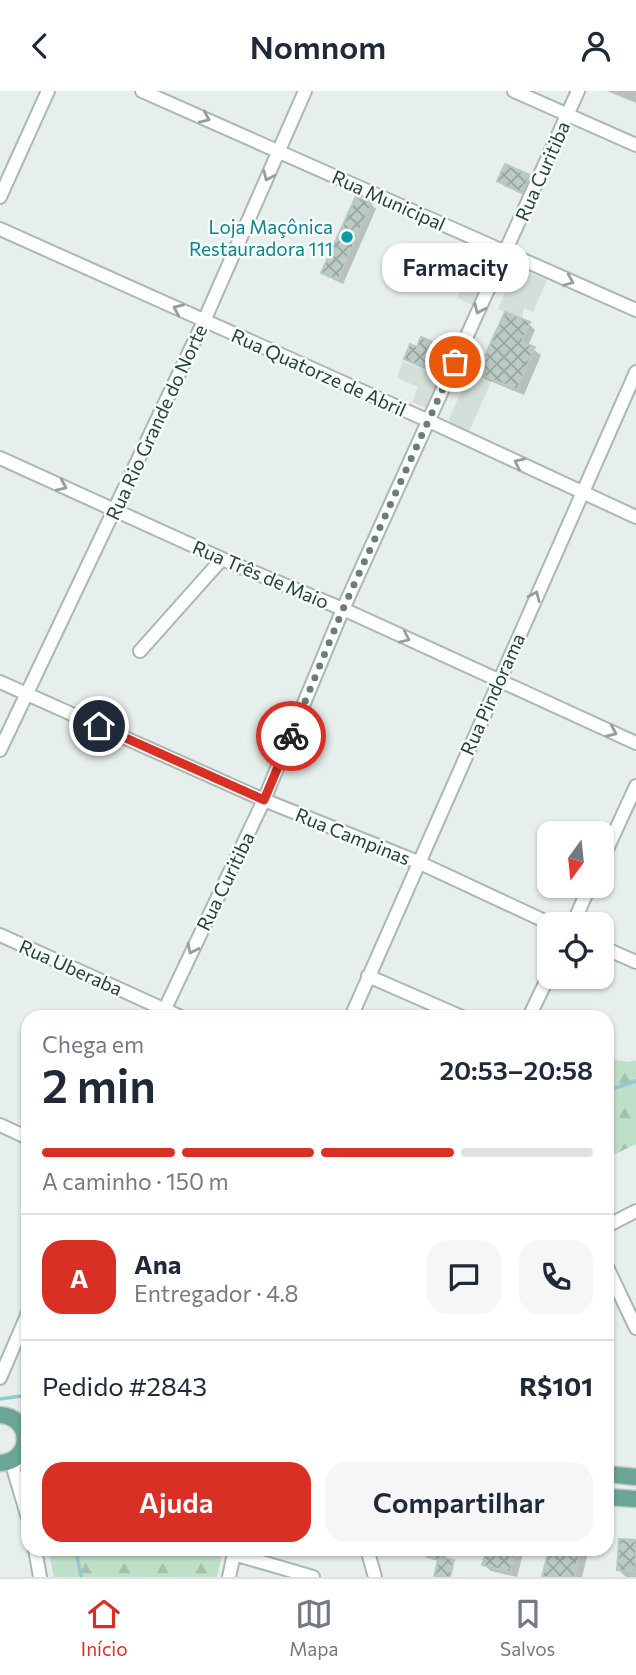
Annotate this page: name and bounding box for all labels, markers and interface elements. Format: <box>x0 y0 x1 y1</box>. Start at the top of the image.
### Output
text: Nomnom <box>250 26 386 66</box>
icon: back <box>21 27 59 65</box>
icon: person <box>577 27 615 65</box>
one-way arrow <box>197 110 210 124</box>
street label: Rua Curitiba <box>510 118 574 224</box>
street label: Rua Municipal <box>329 165 449 235</box>
one-way arrow <box>262 169 276 181</box>
place label: Loja Maçônica Restauradora 111 <box>189 215 333 260</box>
marker: Loja Maçônica Restauradora 111 <box>339 229 355 245</box>
callout: Farmacity <box>382 243 528 292</box>
text: Farmacity <box>403 253 508 281</box>
one-way arrow <box>562 272 574 286</box>
one-way arrow <box>473 302 487 315</box>
one-way arrow <box>173 303 185 317</box>
street label: Rua Rio Grande do Norte <box>101 321 211 523</box>
street label: Rua Quatorze de Abril <box>228 323 410 421</box>
pin <box>425 332 485 392</box>
icon: bag <box>436 343 474 381</box>
one-way arrow <box>514 458 526 472</box>
one-way arrow <box>55 478 67 492</box>
street label: Rua Três de Maio <box>189 535 333 613</box>
one-way arrow <box>527 591 541 603</box>
one-way arrow <box>398 630 410 644</box>
street label: Rua Pindorama <box>455 630 529 758</box>
pin <box>69 696 129 756</box>
courier <box>256 701 326 771</box>
icon: home <box>80 707 118 745</box>
icon: bike <box>272 717 310 755</box>
one-way arrow <box>605 724 618 738</box>
street label: Rua Campinas <box>292 802 414 870</box>
north arrow <box>537 821 614 898</box>
map controls <box>537 821 614 989</box>
street label: Rua Curitiba <box>191 828 259 934</box>
button: locate <box>537 912 614 989</box>
street label: Rua Uberaba <box>16 934 126 1000</box>
one-way arrow <box>187 942 201 955</box>
text: Chega em <box>42 1030 144 1058</box>
text: 20:53–20:58 <box>439 1054 593 1085</box>
text: 2 min <box>42 1056 156 1112</box>
text: A caminho · 150 m <box>42 1167 229 1195</box>
button: chat <box>427 1240 501 1314</box>
button: phone <box>519 1240 593 1314</box>
text: Ana <box>134 1248 181 1279</box>
text: A <box>70 1262 88 1293</box>
text: Entregador · 4.8 <box>134 1279 299 1307</box>
text: Pedido #2843 <box>42 1370 207 1401</box>
text: R$101 <box>519 1370 593 1401</box>
button: Ajuda <box>42 1462 311 1542</box>
button: Compartilhar <box>325 1462 593 1542</box>
tab: Início <box>81 1595 128 1660</box>
tab: Mapa <box>289 1595 338 1660</box>
tab: Salvos <box>500 1595 555 1660</box>

